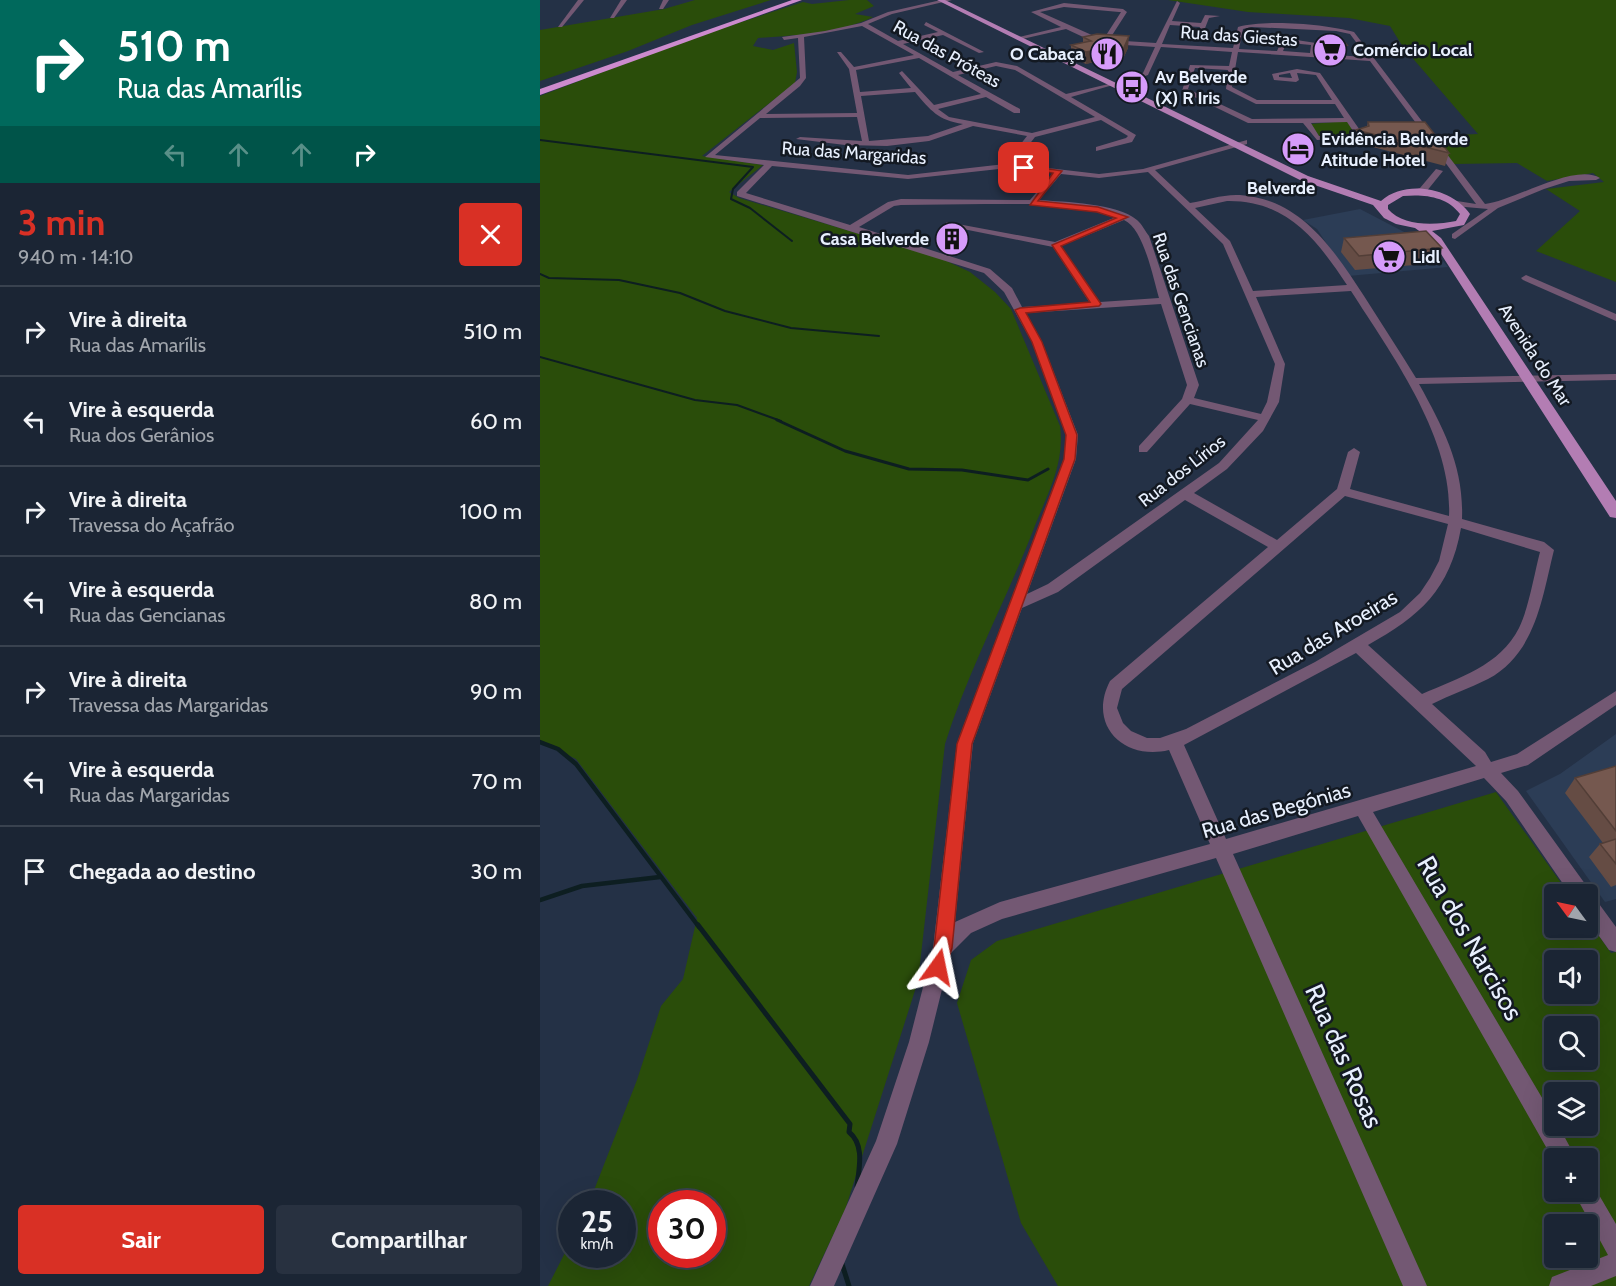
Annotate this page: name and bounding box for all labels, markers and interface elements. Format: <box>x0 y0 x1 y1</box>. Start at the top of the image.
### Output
street label: Rua das Próteas <box>889 15 1005 93</box>
text: 510 m <box>117 20 231 72</box>
street label: Rua das Giestas <box>1180 21 1298 51</box>
icon: right <box>18 24 96 102</box>
supermarket icon: Comércio Local <box>1312 32 1348 68</box>
restaurant icon: O Cabaça <box>1089 36 1125 72</box>
place label: Comércio Local <box>1353 39 1473 61</box>
place label: O Cabaça <box>1010 43 1084 65</box>
place label: Av Belverde (X) R Iris <box>1155 66 1247 109</box>
bus stop icon: Av Belverde (X) R Iris <box>1114 69 1150 105</box>
text: Rua das Amarílis <box>117 72 302 105</box>
place label: Evidência Belverde Atitude Hotel <box>1321 128 1468 171</box>
hotel icon: Evidência Belverde Atitude Hotel <box>1280 131 1316 167</box>
street label: Rua das Margaridas <box>781 137 927 169</box>
icon: left <box>159 138 192 171</box>
icon: ahead <box>222 138 255 171</box>
icon: ahead <box>285 138 318 171</box>
icon: right <box>348 138 381 171</box>
pin <box>998 142 1049 193</box>
icon: arrive <box>1007 151 1040 184</box>
district label: Belverde <box>1247 177 1315 199</box>
text: 3 min <box>18 200 105 244</box>
button: close <box>459 203 522 266</box>
building icon: Casa Belverde <box>934 221 970 257</box>
place label: Casa Belverde <box>820 228 929 250</box>
street label: Rua das Gencianas <box>1148 230 1214 370</box>
supermarket icon: Lidl <box>1371 239 1407 275</box>
text: 940 m · 14:10 <box>18 245 133 269</box>
place label: Lidl <box>1412 246 1441 268</box>
street label: Avenida do Mar <box>1494 300 1576 411</box>
text: Vire à direita <box>69 306 187 333</box>
icon: right <box>18 315 51 348</box>
text: 510 m <box>463 318 522 345</box>
text: Rua das Amarílis <box>69 333 206 357</box>
text: Vire à esquerda <box>69 396 214 423</box>
icon: left <box>18 405 51 438</box>
text: 60 m <box>470 408 522 435</box>
text: Rua dos Gerânios <box>69 423 214 447</box>
street label: Rua dos Lírios <box>1134 430 1230 512</box>
text: Vire à direita <box>69 486 187 513</box>
icon: right <box>18 495 51 528</box>
text: 100 m <box>460 498 522 525</box>
text: Travessa do Açafrão <box>69 513 235 537</box>
text: Vire à esquerda <box>69 576 214 603</box>
street label: Rua das Aroeiras <box>1265 584 1402 680</box>
icon: left <box>18 585 51 618</box>
text: 80 m <box>469 588 522 615</box>
text: Rua das Gencianas <box>69 603 226 627</box>
text: Vire à direita <box>69 666 187 693</box>
icon: right <box>18 675 51 708</box>
text: 90 m <box>470 678 522 705</box>
text: Travessa das Margaridas <box>69 693 268 717</box>
text: Vire à esquerda <box>69 756 214 783</box>
icon: left <box>18 765 51 798</box>
text: 70 m <box>472 768 522 795</box>
street label: Rua das Begónias <box>1199 777 1354 843</box>
text: Rua das Margaridas <box>69 783 230 807</box>
street label: Rua dos Narcisos <box>1410 850 1530 1026</box>
icon: arrive <box>18 855 51 888</box>
text: Chegada ao destino <box>69 858 255 885</box>
text: 30 m <box>470 858 522 885</box>
north arrow <box>1544 884 1598 938</box>
map controls <box>1544 884 1598 1268</box>
position arrow <box>906 935 970 999</box>
button: sound <box>1544 950 1598 1004</box>
street label: Rua das Rosas <box>1298 979 1390 1133</box>
button: search <box>1544 1016 1598 1070</box>
button: layers <box>1544 1082 1598 1136</box>
button: + <box>1544 1148 1598 1202</box>
speed limit sign: 30 <box>648 1190 726 1268</box>
text: 25 <box>581 1203 613 1240</box>
button: Sair <box>18 1205 264 1274</box>
button: Compartilhar <box>276 1205 522 1274</box>
button: − <box>1544 1214 1598 1268</box>
text: km/h <box>581 1235 613 1253</box>

